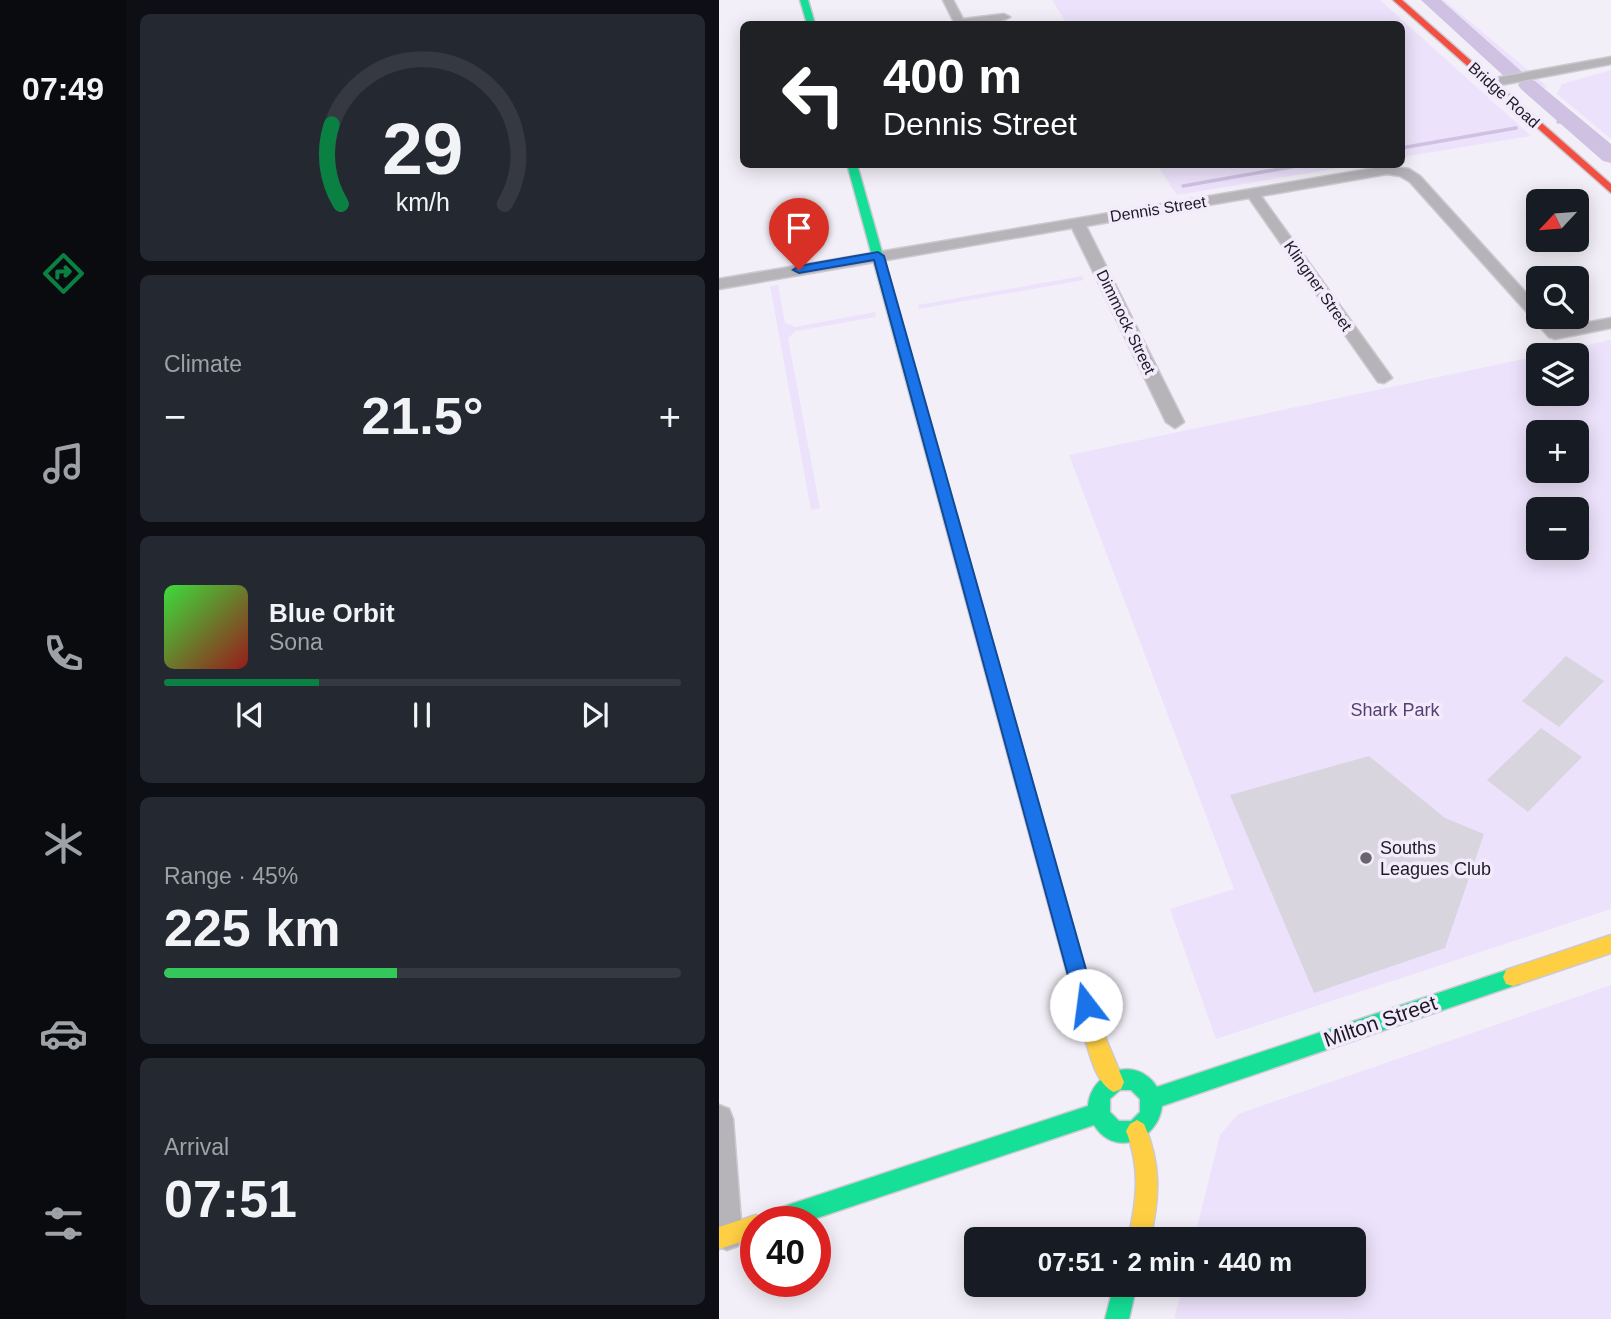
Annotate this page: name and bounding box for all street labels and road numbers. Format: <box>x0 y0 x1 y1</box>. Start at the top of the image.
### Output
street label: Bridge Road <box>1465 59 1543 131</box>
street label: Dennis Street <box>1109 193 1208 225</box>
street label: Klingner Street <box>1281 238 1356 335</box>
street label: Dimmock Street <box>1093 267 1159 377</box>
street label: Milton Street <box>1321 991 1440 1051</box>

